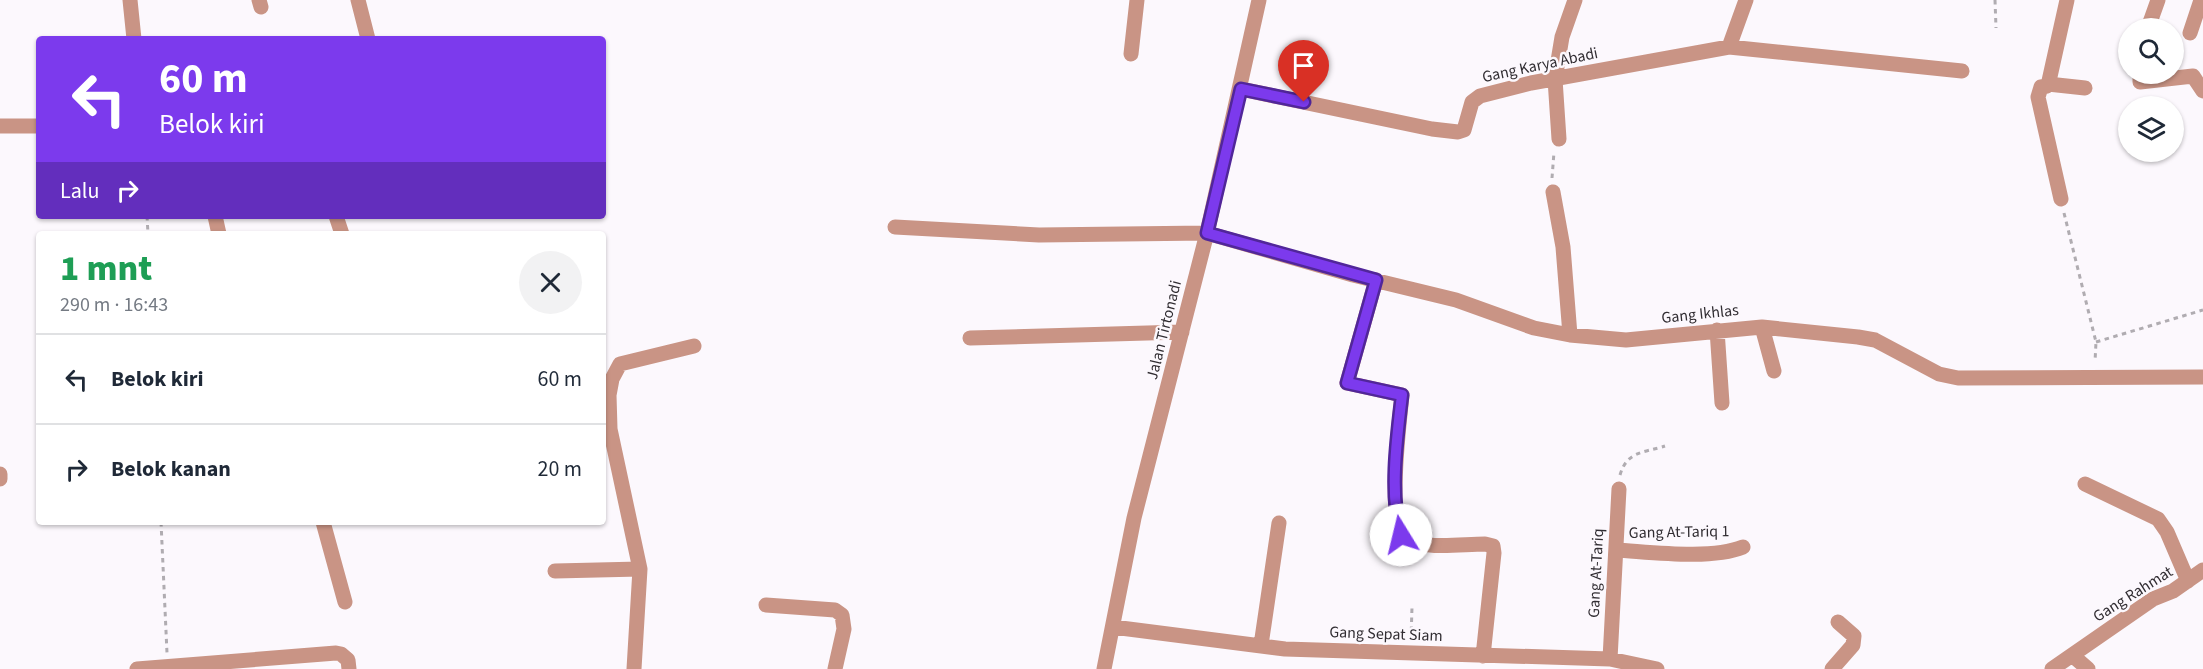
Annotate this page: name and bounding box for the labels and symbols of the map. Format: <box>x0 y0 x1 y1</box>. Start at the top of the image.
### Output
pin <box>1278 40 1329 102</box>
street label: Gang Karya Abadi <box>1480 42 1600 88</box>
street label: Jalan Tirtonadi <box>1141 278 1187 382</box>
street label: Gang Ikhlas <box>1660 299 1740 329</box>
position arrow <box>1369 503 1433 567</box>
street label: Gang At-Tariq 1 <box>1628 520 1730 544</box>
street label: Gang At-Tariq <box>1583 528 1609 618</box>
street label: Gang Rahmat <box>2089 560 2178 627</box>
street label: Gang Sepat Siam <box>1329 621 1443 647</box>

